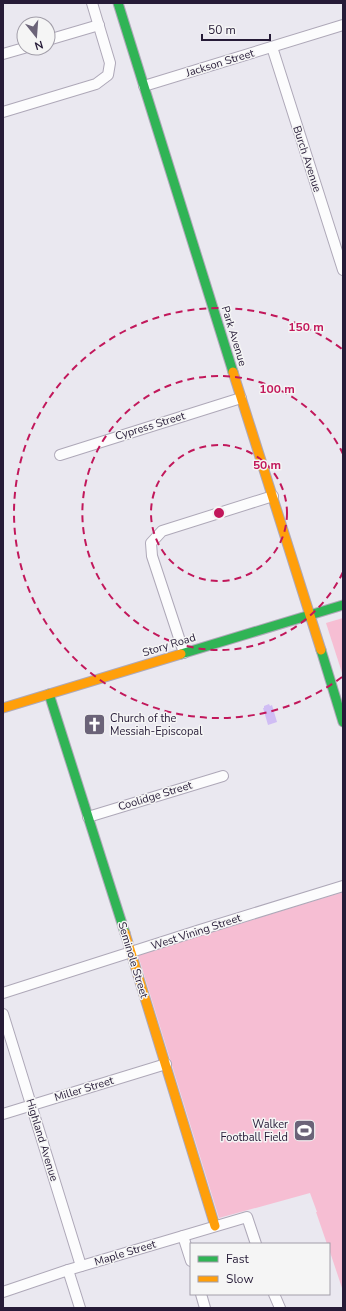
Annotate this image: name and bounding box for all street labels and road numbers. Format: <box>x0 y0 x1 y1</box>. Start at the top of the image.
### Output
street label: Jackson Street <box>183 45 256 81</box>
street label: Burch Avenue <box>289 124 325 194</box>
street label: Park Avenue <box>218 304 250 368</box>
street label: Cypress Street <box>113 408 187 444</box>
street label: Story Road <box>141 630 197 660</box>
street label: Coolidge Street <box>116 778 194 814</box>
street label: West Vining Street <box>149 910 243 954</box>
street label: Seminole Street <box>114 920 152 1000</box>
street label: Miller Street <box>53 1073 116 1105</box>
street label: Highland Avenue <box>22 1097 62 1183</box>
street label: Maple Street <box>92 1236 158 1269</box>

